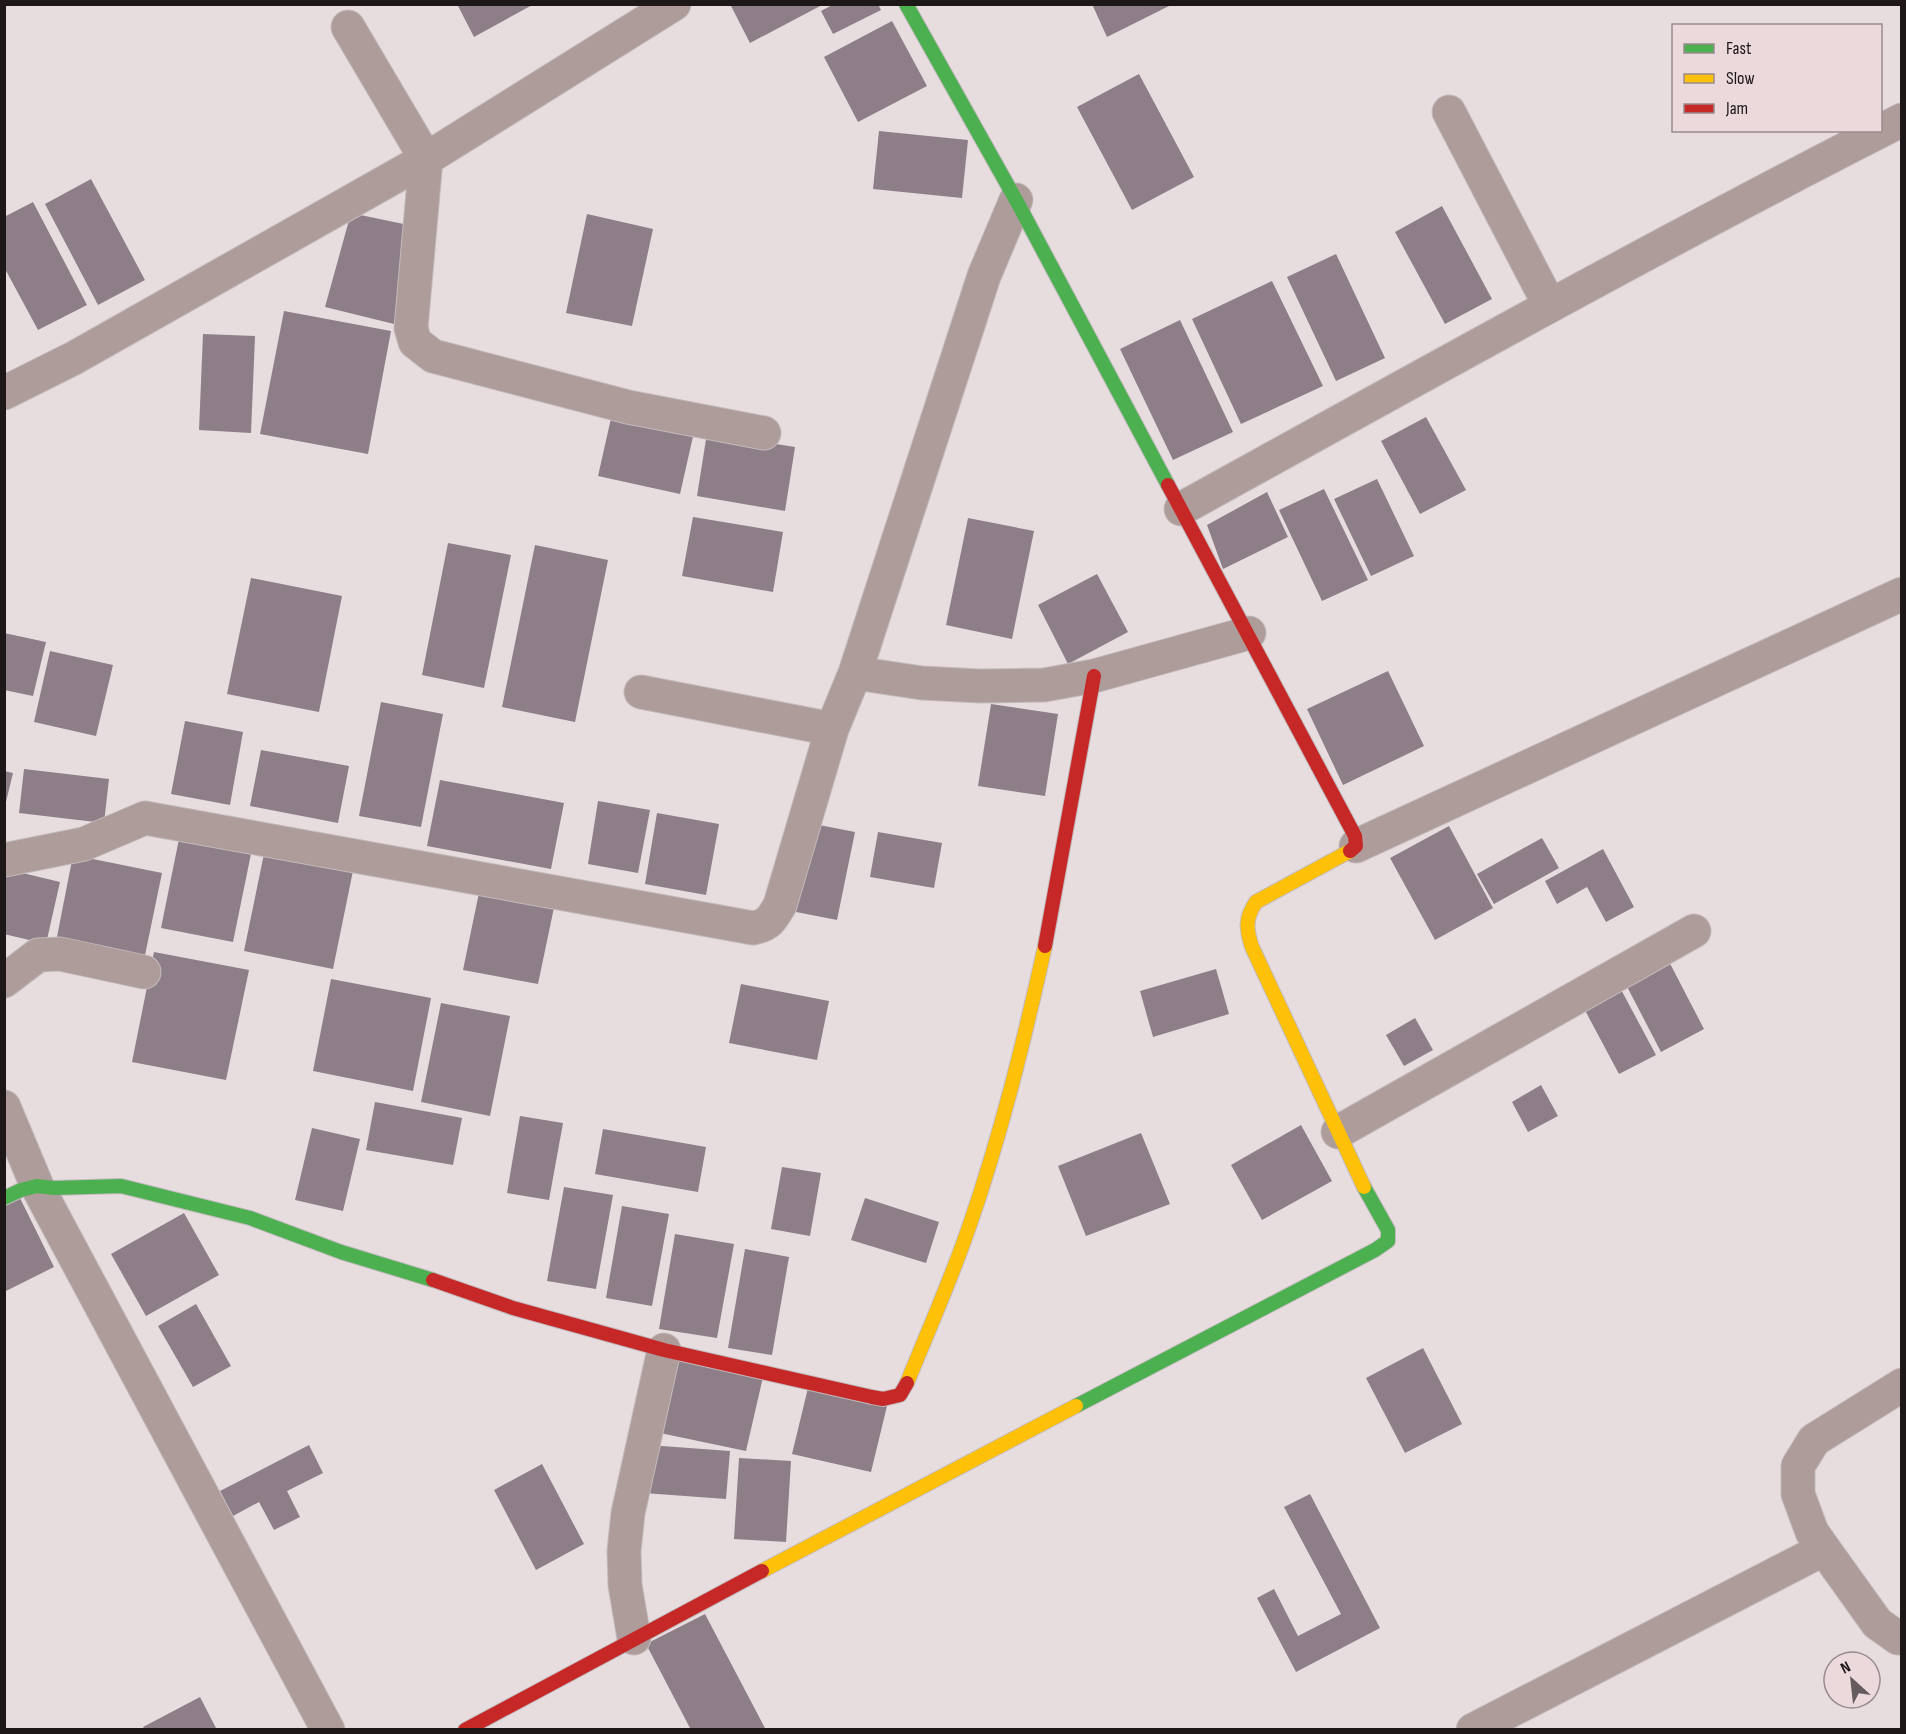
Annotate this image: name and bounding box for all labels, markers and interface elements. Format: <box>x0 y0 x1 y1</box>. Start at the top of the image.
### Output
legend <box>1672 24 1882 132</box>
text: Fast <box>1726 38 1752 59</box>
text: Slow <box>1726 68 1755 89</box>
text: Jam <box>1725 98 1748 119</box>
north arrow <box>1822 1650 1882 1710</box>
text: N <box>1838 1658 1854 1678</box>

